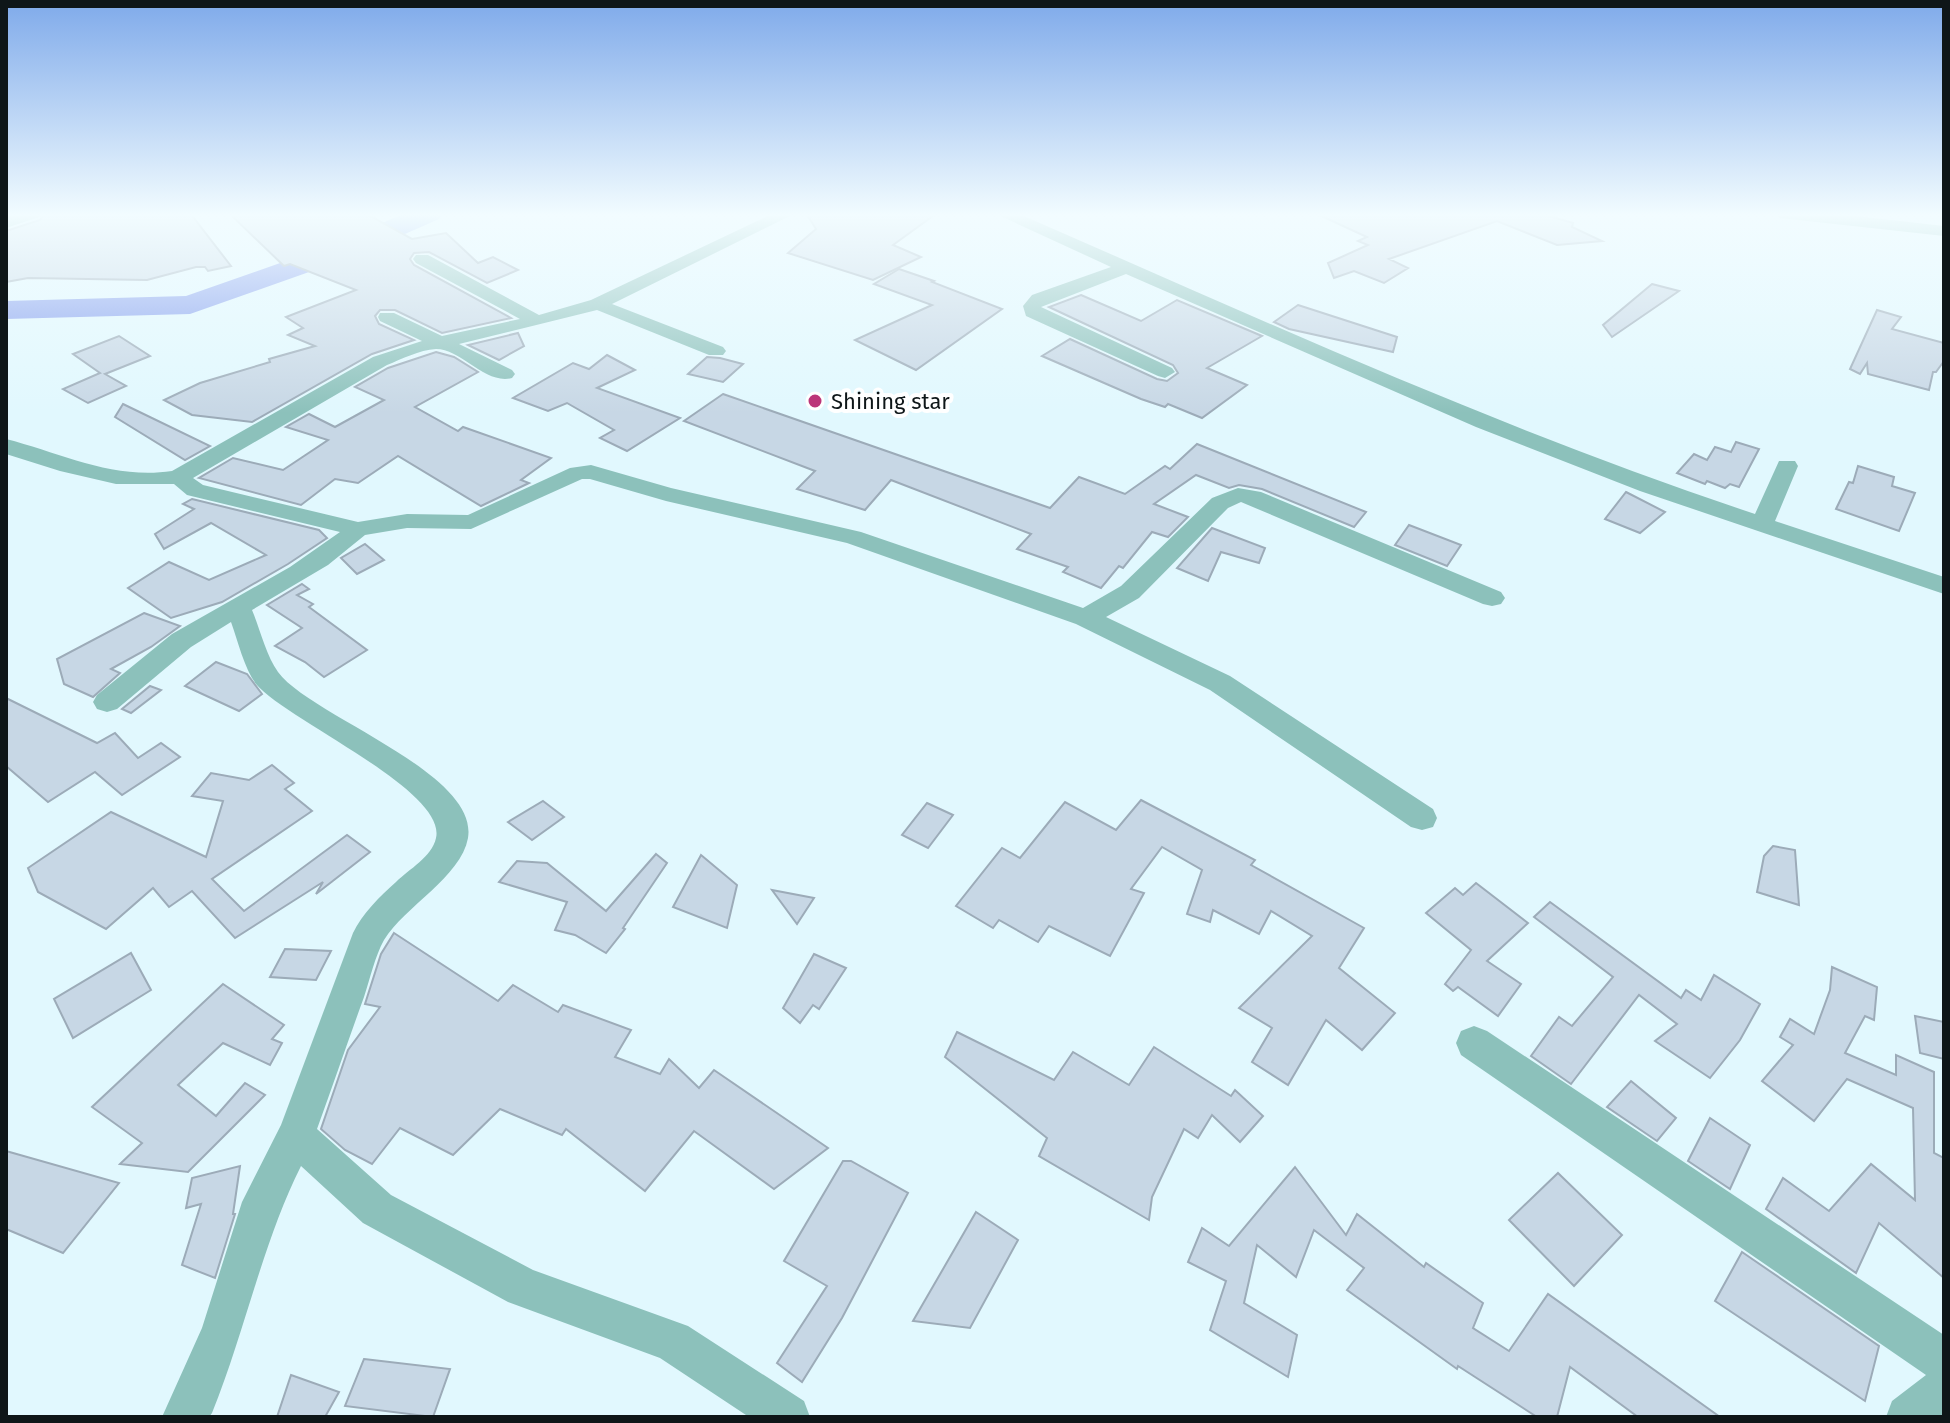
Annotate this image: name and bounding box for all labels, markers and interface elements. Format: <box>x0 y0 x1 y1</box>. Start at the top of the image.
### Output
place label: Shining star <box>831 388 950 415</box>
marker: Shining star <box>806 392 824 410</box>

